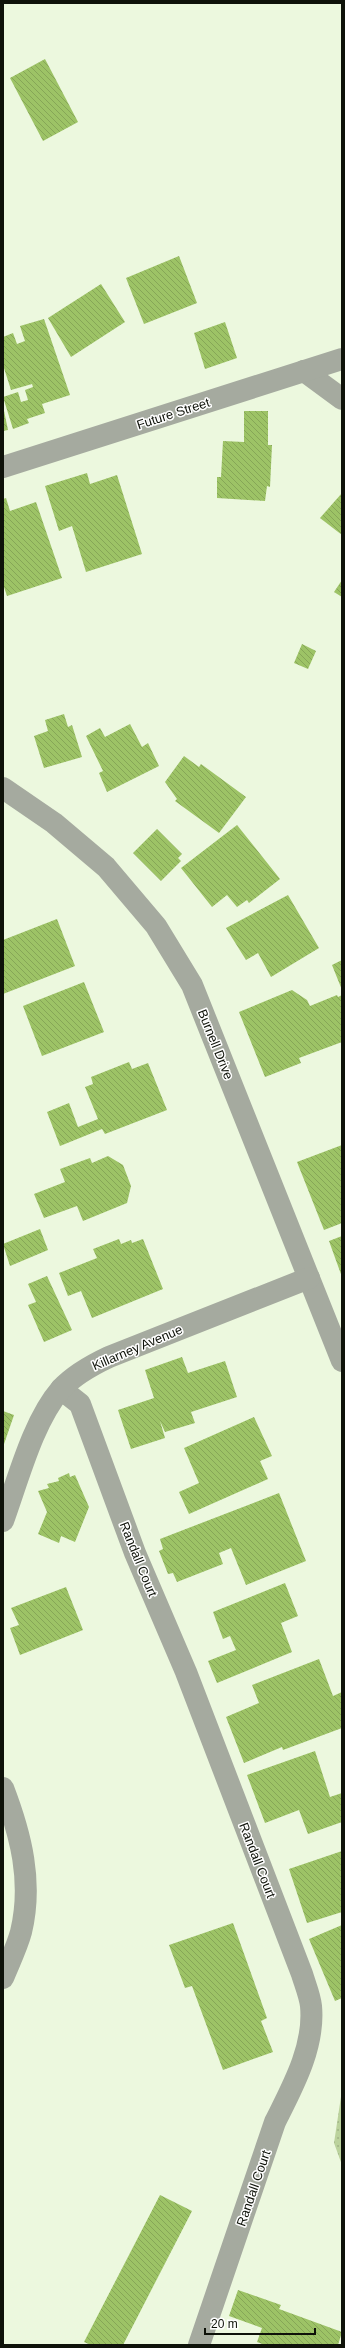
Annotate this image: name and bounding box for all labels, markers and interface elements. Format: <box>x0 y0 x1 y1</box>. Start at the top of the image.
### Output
street label: Future Street <box>135 395 212 432</box>
street label: Burnell Drive <box>195 1007 236 1081</box>
street label: Killarney Avenue <box>90 1322 185 1373</box>
street label: Randall Court <box>117 1520 161 1599</box>
street label: Randall Court <box>236 1820 279 1900</box>
street label: Randall Court <box>233 2148 274 2228</box>
scale bar <box>205 2310 315 2336</box>
text: 20 m <box>211 2317 238 2331</box>

